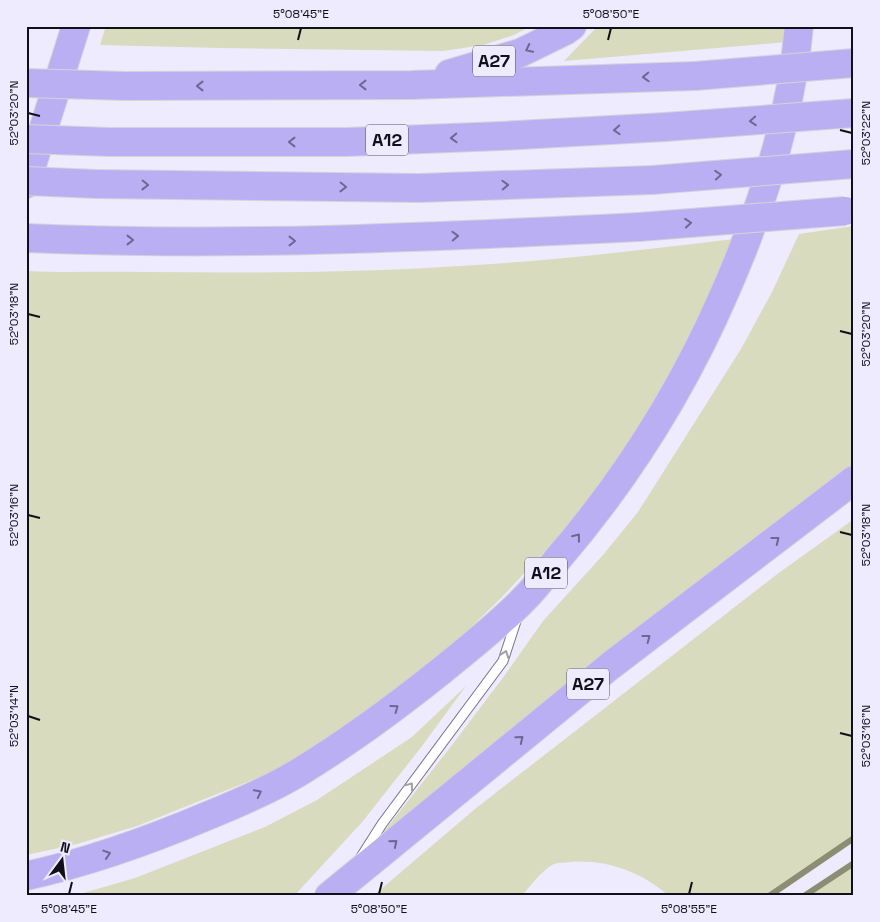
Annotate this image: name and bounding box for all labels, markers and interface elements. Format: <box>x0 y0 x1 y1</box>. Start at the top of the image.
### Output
text: 5°08'45"E <box>273 6 329 22</box>
text: 5°08'50"E <box>583 6 640 22</box>
one-way arrow <box>525 43 534 53</box>
road number: A27 <box>473 46 515 76</box>
one-way arrow <box>642 72 650 83</box>
one-way arrow <box>358 80 366 90</box>
text: 52°03'20"N <box>6 81 22 145</box>
one-way arrow <box>196 81 204 91</box>
text: 52°03'22"N <box>858 101 874 165</box>
one-way arrow <box>748 115 756 126</box>
road number: A12 <box>366 124 408 156</box>
one-way arrow <box>612 124 620 135</box>
one-way arrow <box>450 133 458 143</box>
one-way arrow <box>288 137 296 147</box>
one-way arrow <box>715 169 723 180</box>
one-way arrow <box>501 179 509 190</box>
one-way arrow <box>142 180 149 190</box>
one-way arrow <box>339 182 347 192</box>
one-way arrow <box>684 218 692 229</box>
one-way arrow <box>451 230 459 241</box>
one-way arrow <box>126 235 134 245</box>
one-way arrow <box>288 236 296 246</box>
text: 52°03'18"N <box>6 283 22 345</box>
text: 52°03'20"N <box>858 302 874 366</box>
text: 52°03'16"N <box>6 484 22 546</box>
text: 52°03'18"N <box>858 504 874 566</box>
one-way arrow <box>571 534 579 543</box>
one-way arrow <box>770 537 779 545</box>
road number: A12 <box>525 558 567 588</box>
one-way arrow <box>641 635 651 644</box>
one-way arrow <box>499 651 509 659</box>
road number: A27 <box>567 669 609 700</box>
text: 52°03'14"N <box>6 685 22 747</box>
one-way arrow <box>389 705 399 714</box>
text: 52°03'16"N <box>858 705 874 767</box>
one-way arrow <box>514 736 523 745</box>
one-way arrow <box>404 782 413 792</box>
one-way arrow <box>252 789 261 799</box>
north arrow <box>38 834 88 884</box>
text: N <box>58 838 72 857</box>
one-way arrow <box>388 840 397 848</box>
one-way arrow <box>102 849 111 859</box>
text: 5°08'45"E <box>41 901 97 917</box>
text: 5°08'50"E <box>351 901 408 917</box>
text: 5°08'55"E <box>661 901 717 917</box>

